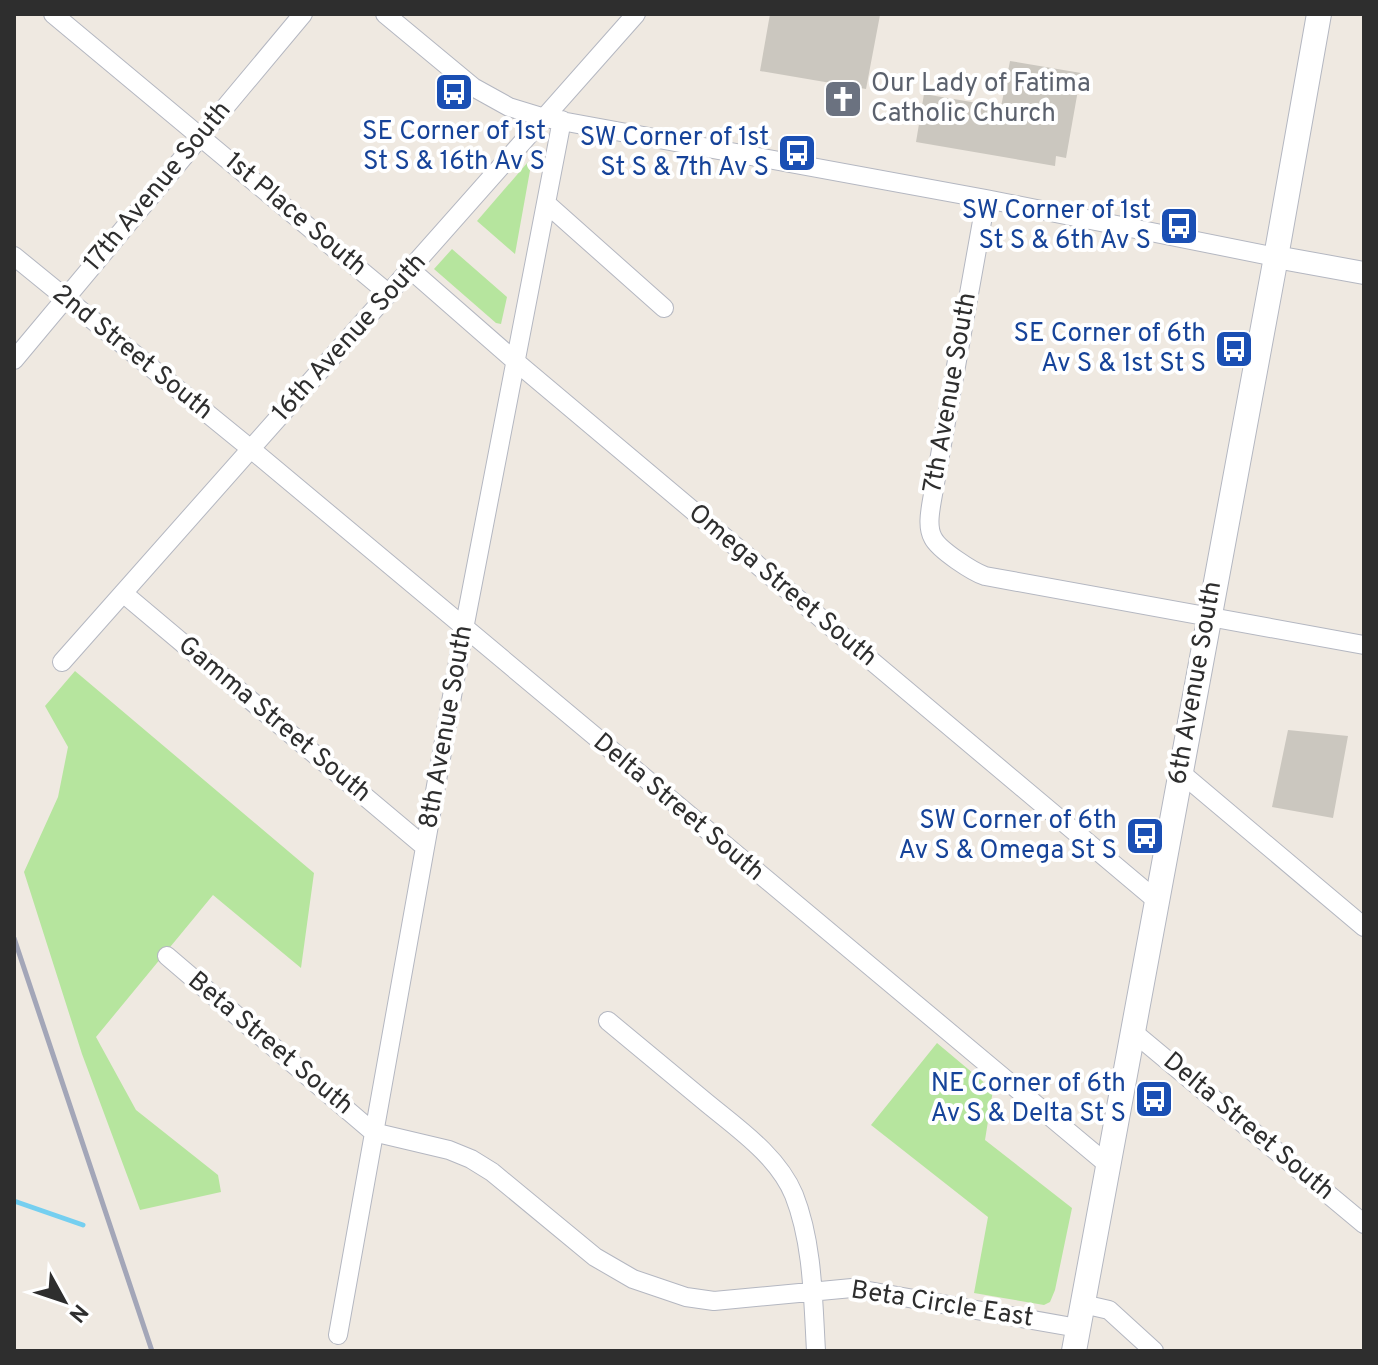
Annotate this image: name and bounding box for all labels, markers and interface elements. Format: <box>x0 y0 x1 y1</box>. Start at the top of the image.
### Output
place label: Our Lady of Fatima Catholic Church <box>871 68 1091 131</box>
bus stop icon: SE Corner of 1st St S & 16th Av S <box>433 71 475 113</box>
church icon: Our Lady of Fatima Catholic Church <box>822 78 864 120</box>
street label: 17th Avenue South <box>77 95 239 279</box>
place label: SE Corner of 1st St S & 16th Av S <box>362 116 546 179</box>
place label: SW Corner of 1st St S & 7th Av S <box>580 122 769 185</box>
bus stop icon: SW Corner of 1st St S & 7th Av S <box>776 132 818 174</box>
street label: 1st Place South <box>217 146 373 284</box>
place label: SW Corner of 1st St S & 6th Av S <box>962 195 1151 258</box>
bus stop icon: SW Corner of 1st St S & 6th Av S <box>1158 205 1200 247</box>
street label: 16th Avenue South <box>266 247 434 429</box>
street label: 2nd Street South <box>45 278 219 428</box>
street label: 7th Avenue South <box>917 290 985 496</box>
place label: SE Corner of 6th Av S & 1st St S <box>1013 318 1206 381</box>
bus stop icon: SE Corner of 6th Av S & 1st St S <box>1213 328 1255 370</box>
street label: Omega Street South <box>681 497 883 675</box>
street label: 6th Avenue South <box>1162 579 1230 787</box>
street label: 8th Avenue South <box>413 623 481 831</box>
street label: Gamma Street South <box>171 630 377 810</box>
street label: Delta Street South <box>586 727 770 889</box>
place label: SW Corner of 6th Av S & Omega St S <box>898 805 1117 868</box>
bus stop icon: SW Corner of 6th Av S & Omega St S <box>1124 815 1166 857</box>
street label: Beta Street South <box>180 965 360 1123</box>
street label: Delta Street South <box>1156 1046 1340 1208</box>
place label: NE Corner of 6th Av S & Delta St S <box>930 1068 1126 1131</box>
bus stop icon: NE Corner of 6th Av S & Delta St S <box>1133 1078 1175 1120</box>
north arrow <box>24 1261 104 1341</box>
street label: Beta Circle East <box>849 1274 1035 1336</box>
text: N <box>62 1298 93 1327</box>

